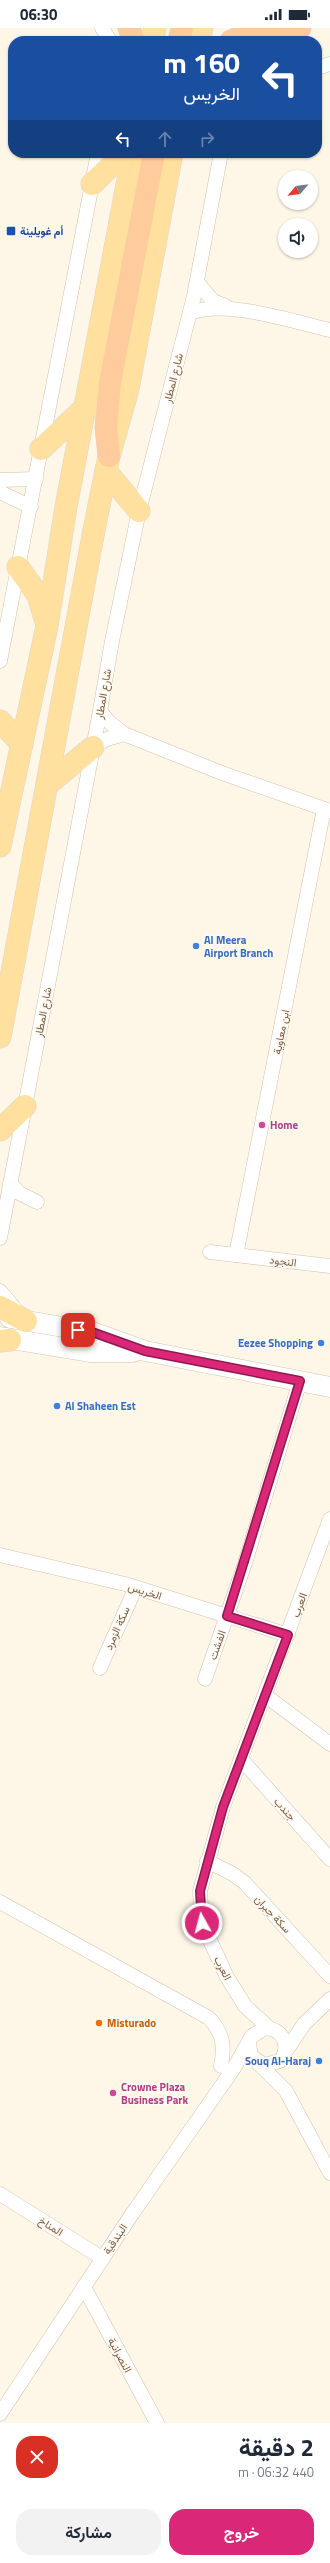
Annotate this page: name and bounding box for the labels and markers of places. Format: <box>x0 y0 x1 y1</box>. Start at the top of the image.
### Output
place label: أم غويلينة <box>20 223 64 239</box>
marker: أم غويلينة <box>5 225 17 237</box>
place label: Al Meera Airport Branch <box>204 932 273 961</box>
marker: Al Meera Airport Branch <box>191 941 201 951</box>
place label: Home <box>270 1117 298 1133</box>
marker: Home <box>257 1120 267 1130</box>
pin <box>61 1313 95 1347</box>
place label: Eezee Shopping <box>238 1335 313 1351</box>
marker: Eezee Shopping <box>316 1338 326 1348</box>
place label: Al Shaheen Est <box>65 1398 136 1414</box>
marker: Al Shaheen Est <box>52 1401 62 1411</box>
place label: Misturado <box>107 2015 156 2031</box>
marker: Misturado <box>94 2018 104 2028</box>
place label: Souq Al-Haraj <box>245 2053 311 2069</box>
marker: Souq Al-Haraj <box>314 2056 324 2066</box>
place label: Crowne Plaza Business Park <box>121 2079 188 2108</box>
marker: Crowne Plaza Business Park <box>108 2088 118 2098</box>

